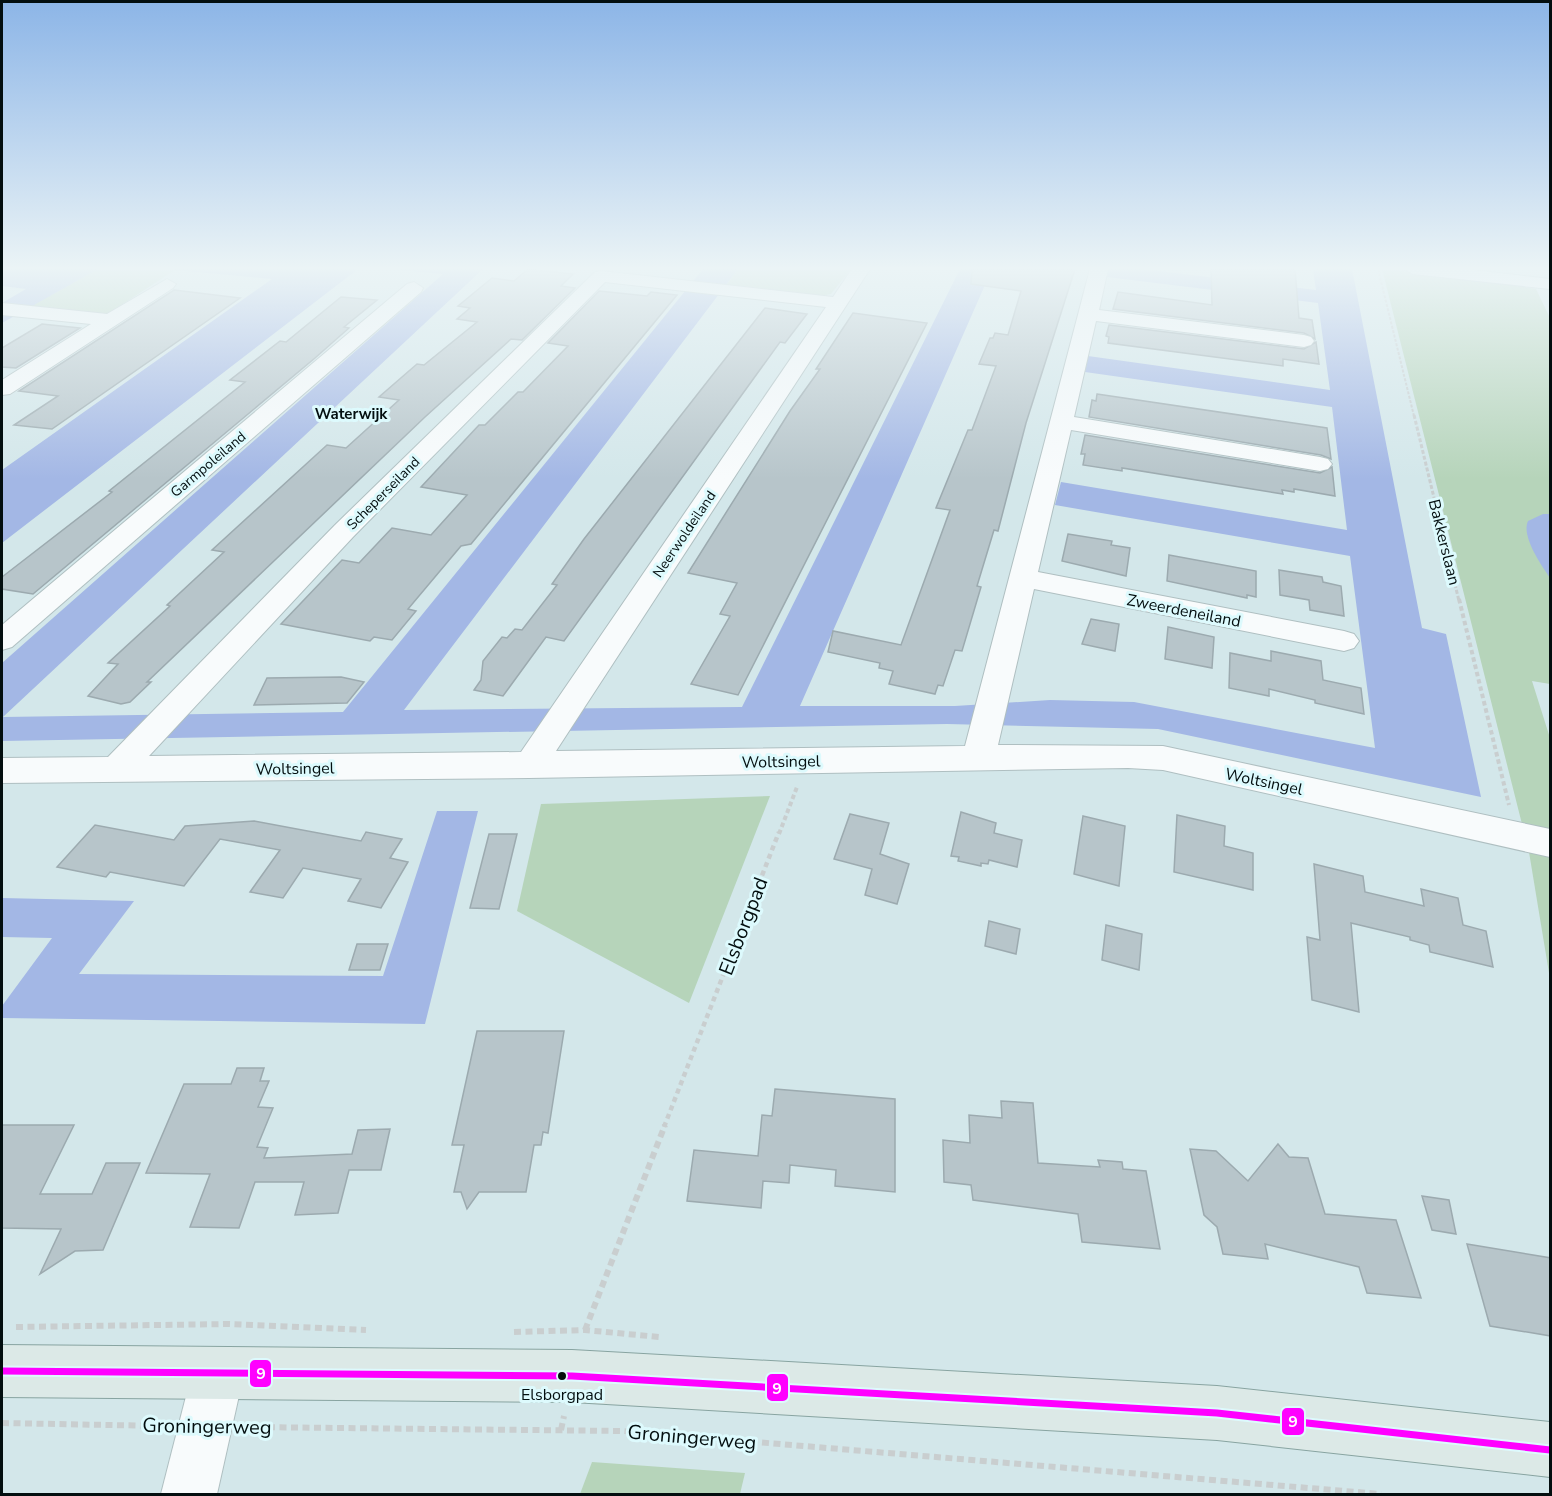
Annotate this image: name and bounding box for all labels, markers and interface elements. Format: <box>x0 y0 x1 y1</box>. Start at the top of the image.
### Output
district label: Waterwijk <box>315 404 388 424</box>
street label: Garmpoleiland <box>167 427 250 502</box>
street label: Scheperseiland <box>343 453 424 534</box>
street label: Neerwoldeiland <box>648 487 720 581</box>
street label: Bakkerslaan <box>1423 497 1465 587</box>
street label: Zweerdeneiland <box>1125 589 1243 633</box>
street label: Woltsingel <box>741 750 821 774</box>
street label: Woltsingel <box>255 757 335 781</box>
street label: Woltsingel <box>1223 763 1305 801</box>
street label: Elsborgpad <box>712 873 774 979</box>
line badge: 9 <box>249 1359 272 1388</box>
text: 9 <box>256 1363 266 1385</box>
marker: Elsborgpad <box>556 1370 568 1382</box>
line badge: 9 <box>766 1373 789 1402</box>
text: 9 <box>772 1378 782 1400</box>
place label: Elsborgpad <box>521 1384 603 1406</box>
line badge: 9 <box>1281 1407 1305 1436</box>
text: 9 <box>1288 1411 1298 1433</box>
street label: Groningerweg <box>142 1412 272 1441</box>
street label: Groningerweg <box>626 1418 757 1457</box>

